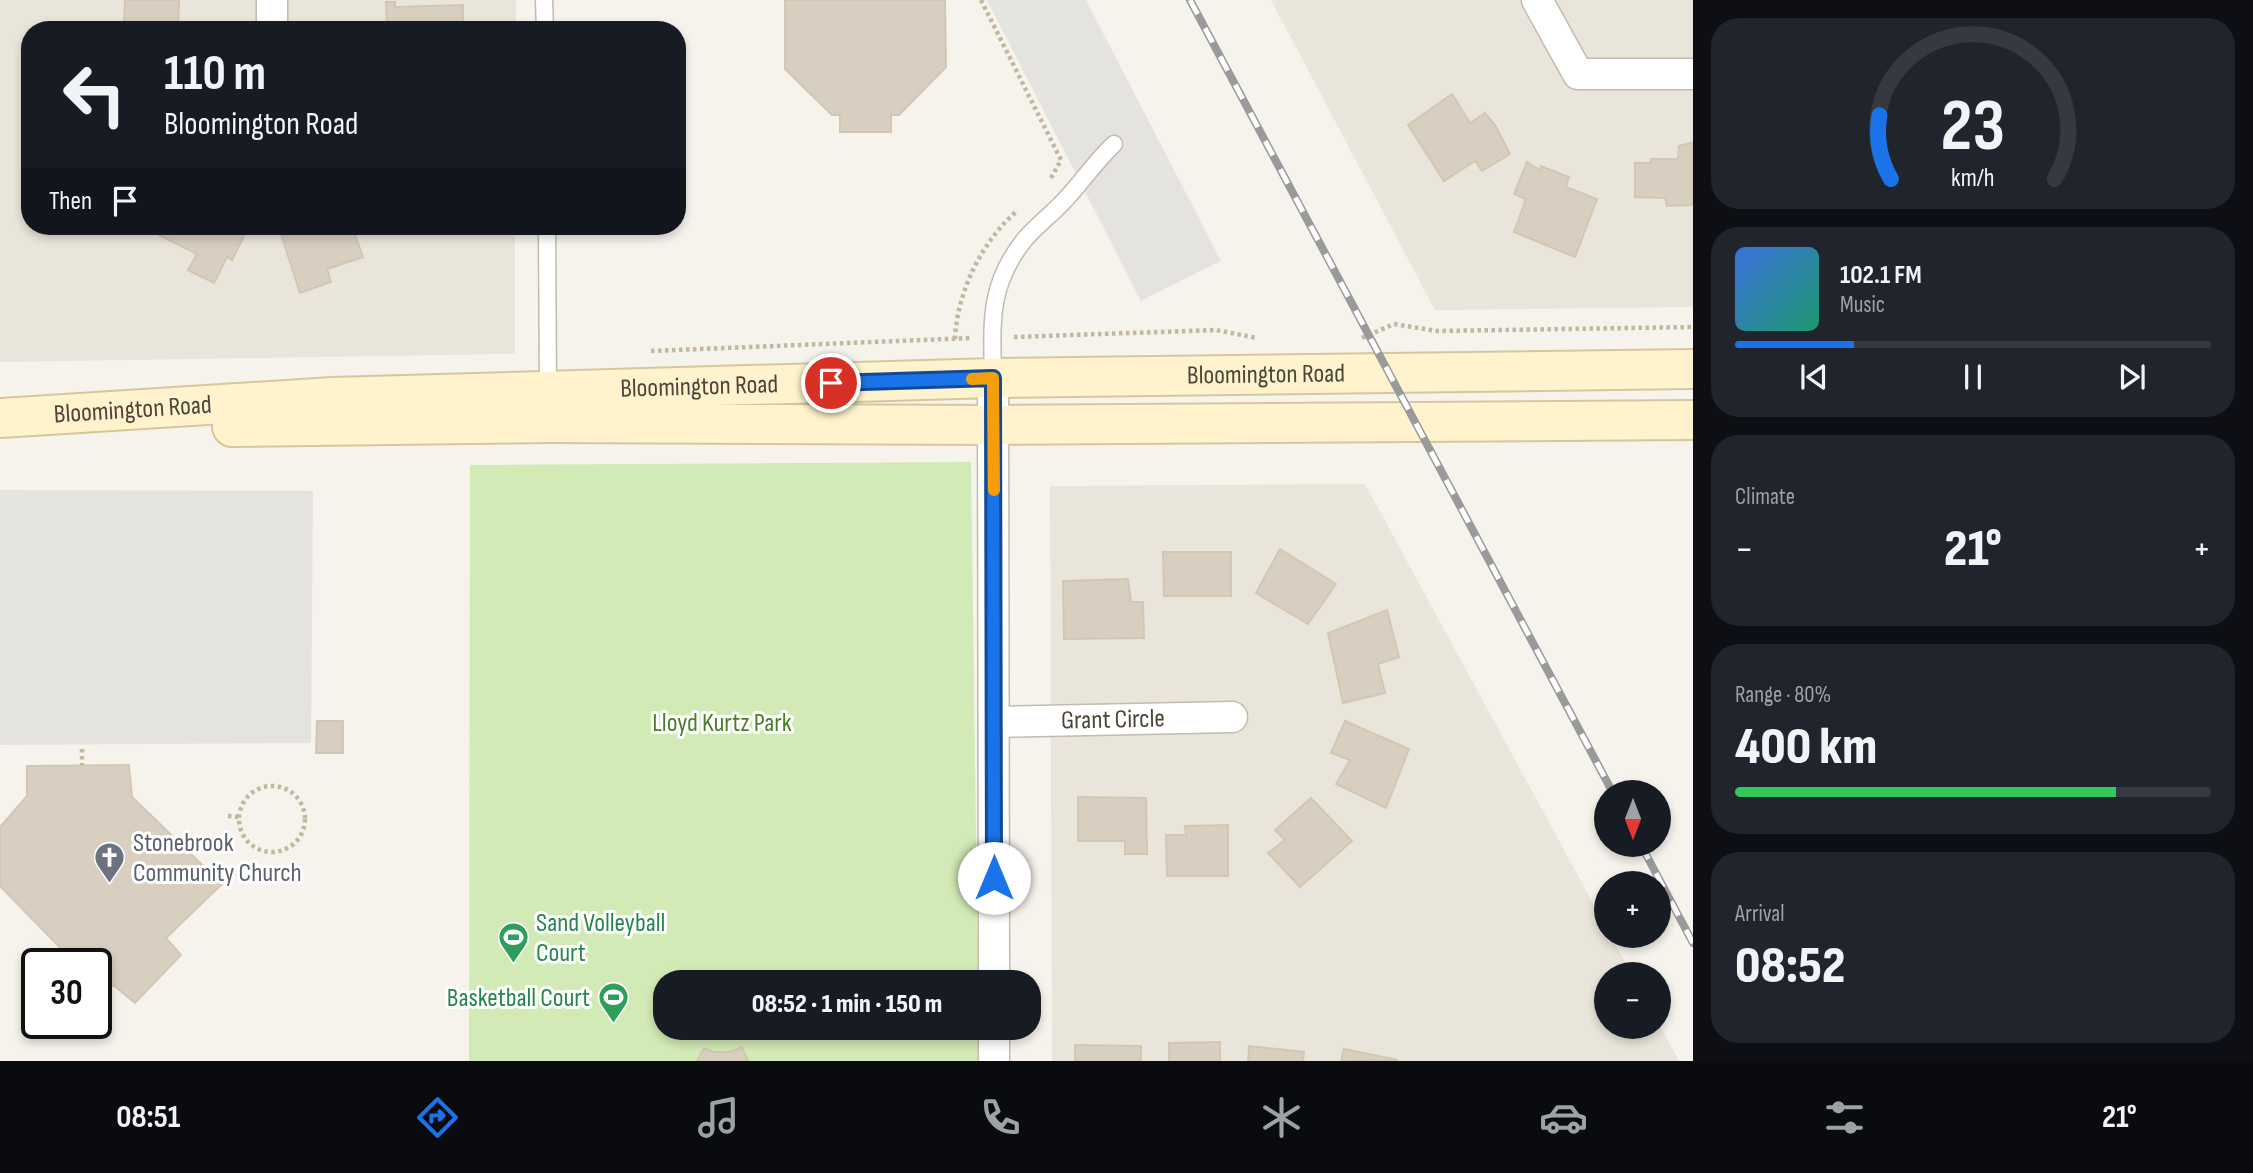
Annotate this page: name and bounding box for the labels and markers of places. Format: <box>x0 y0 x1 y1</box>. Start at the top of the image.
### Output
pin <box>801 353 861 413</box>
place label: Stonebrook Community Church <box>133 828 302 889</box>
church icon: Stonebrook Community Church <box>93 841 127 885</box>
place label: Sand Volleyball Court <box>536 908 665 969</box>
sports icon: Sand Volleyball Court <box>496 921 530 965</box>
sports icon: Basketball Court <box>596 981 630 1025</box>
place label: Basketball Court <box>447 983 590 1014</box>

